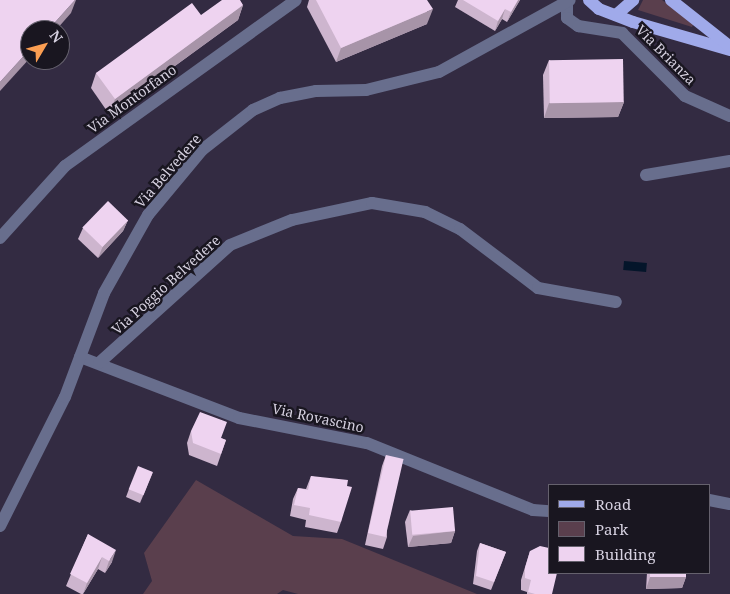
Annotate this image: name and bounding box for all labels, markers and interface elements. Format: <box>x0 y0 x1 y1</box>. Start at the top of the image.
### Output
north arrow <box>20 20 70 70</box>
street label: Via Brianza <box>633 22 699 88</box>
text: N <box>46 26 67 46</box>
street label: Via Montorfano <box>84 61 180 137</box>
street label: Via Belvedere <box>131 131 205 211</box>
street label: Via Poggio Belvedere <box>108 232 224 338</box>
street label: Via Rovascino <box>271 400 365 436</box>
legend <box>548 484 710 574</box>
text: Road <box>595 494 631 514</box>
text: Park <box>595 519 628 539</box>
text: Building <box>595 544 656 564</box>

